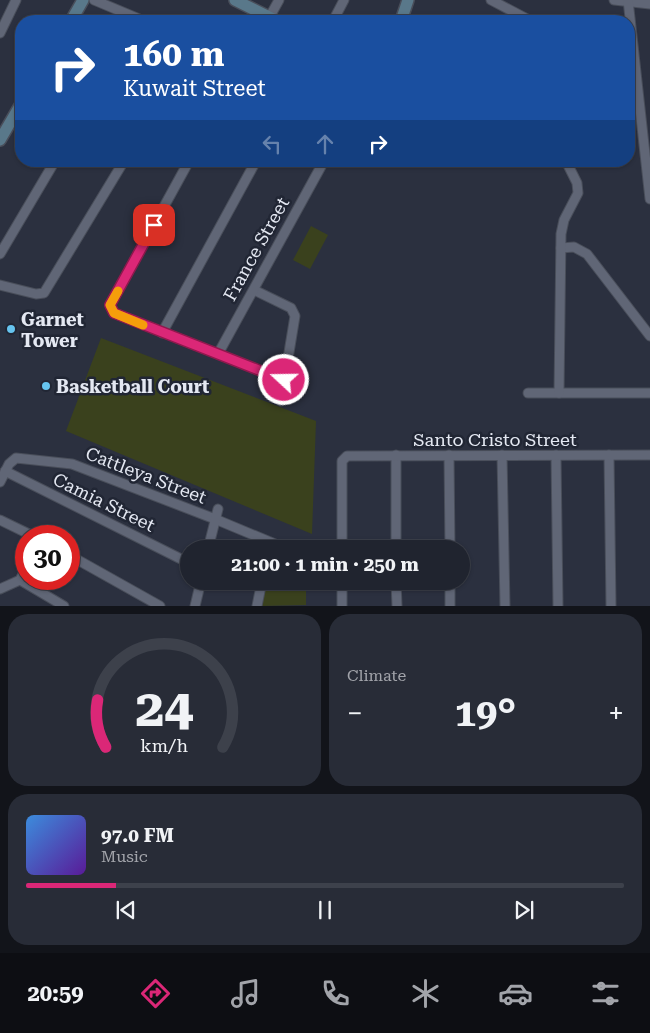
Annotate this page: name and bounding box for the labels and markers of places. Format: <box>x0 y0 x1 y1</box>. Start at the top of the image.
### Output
pin <box>133 204 175 246</box>
place label: Garnet Tower <box>21 309 84 351</box>
marker: Garnet Tower <box>5 323 17 335</box>
place label: Basketball Court <box>56 376 209 397</box>
marker: Basketball Court <box>40 380 52 392</box>

